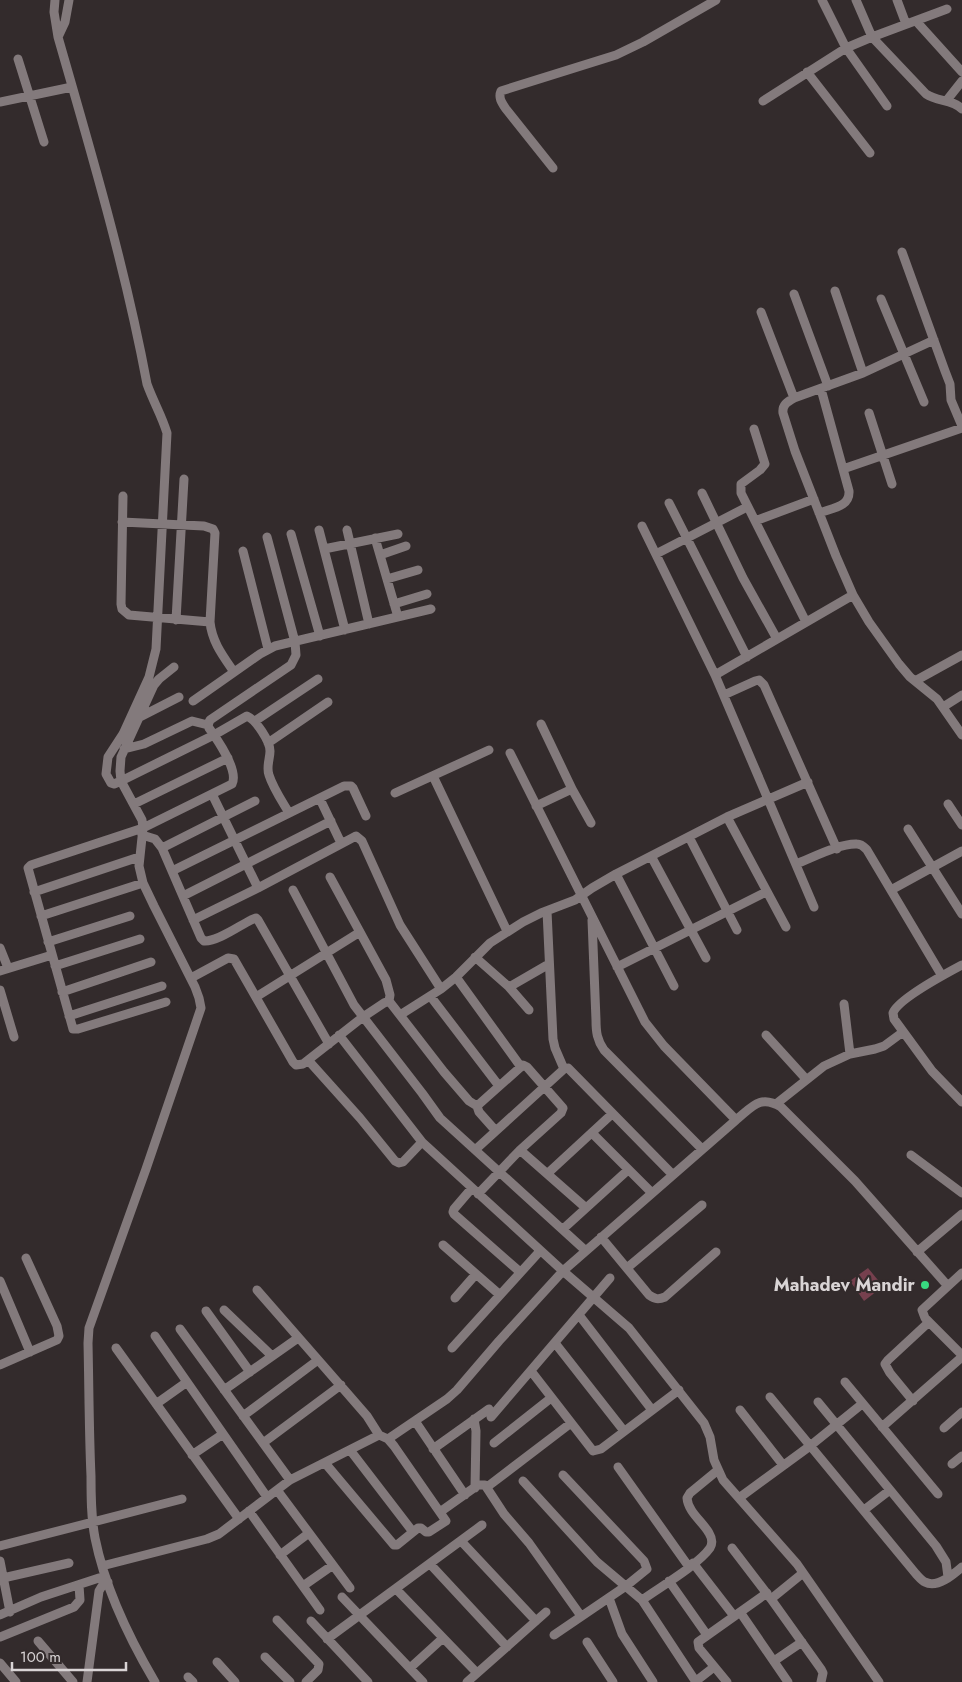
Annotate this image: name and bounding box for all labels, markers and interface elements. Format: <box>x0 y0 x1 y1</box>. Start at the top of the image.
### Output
place label: Mahadev Mandir <box>774 1272 916 1298</box>
marker: Mahadev Mandir <box>919 1279 931 1291</box>
scale bar <box>12 1640 126 1672</box>
text: 100 m <box>20 1646 61 1668</box>

